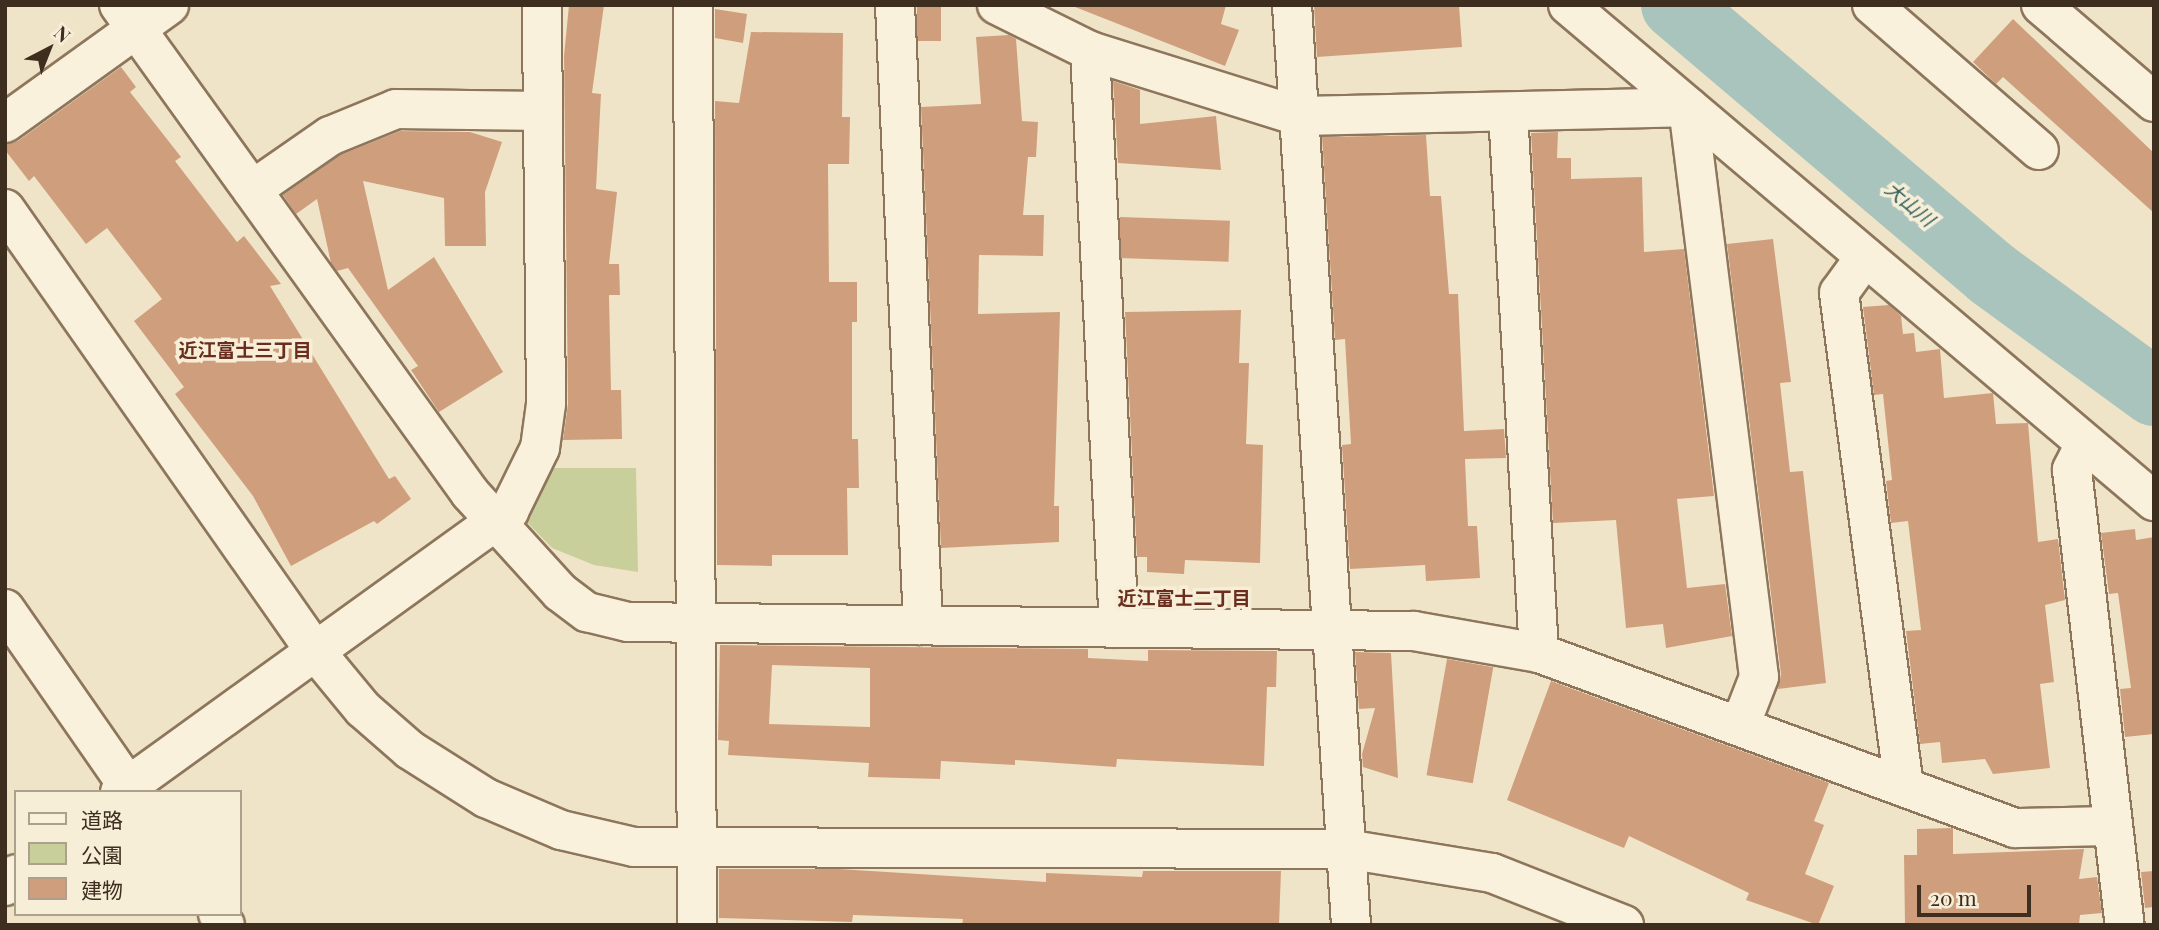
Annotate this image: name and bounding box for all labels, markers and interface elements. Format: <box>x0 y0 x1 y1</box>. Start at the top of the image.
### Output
north arrow <box>14 14 84 84</box>
text: N <box>49 19 77 48</box>
water label: 大山川 <box>1881 177 1939 231</box>
district label: 近江富士三丁目 <box>179 339 311 361</box>
district label: 近江富士二丁目 <box>1118 587 1250 609</box>
legend <box>14 790 242 916</box>
text: 道路 <box>81 805 123 833</box>
text: 公園 <box>81 840 123 868</box>
scale bar <box>1921 870 2035 914</box>
text: 建物 <box>81 875 123 903</box>
text: 20 m <box>1930 883 1977 911</box>

